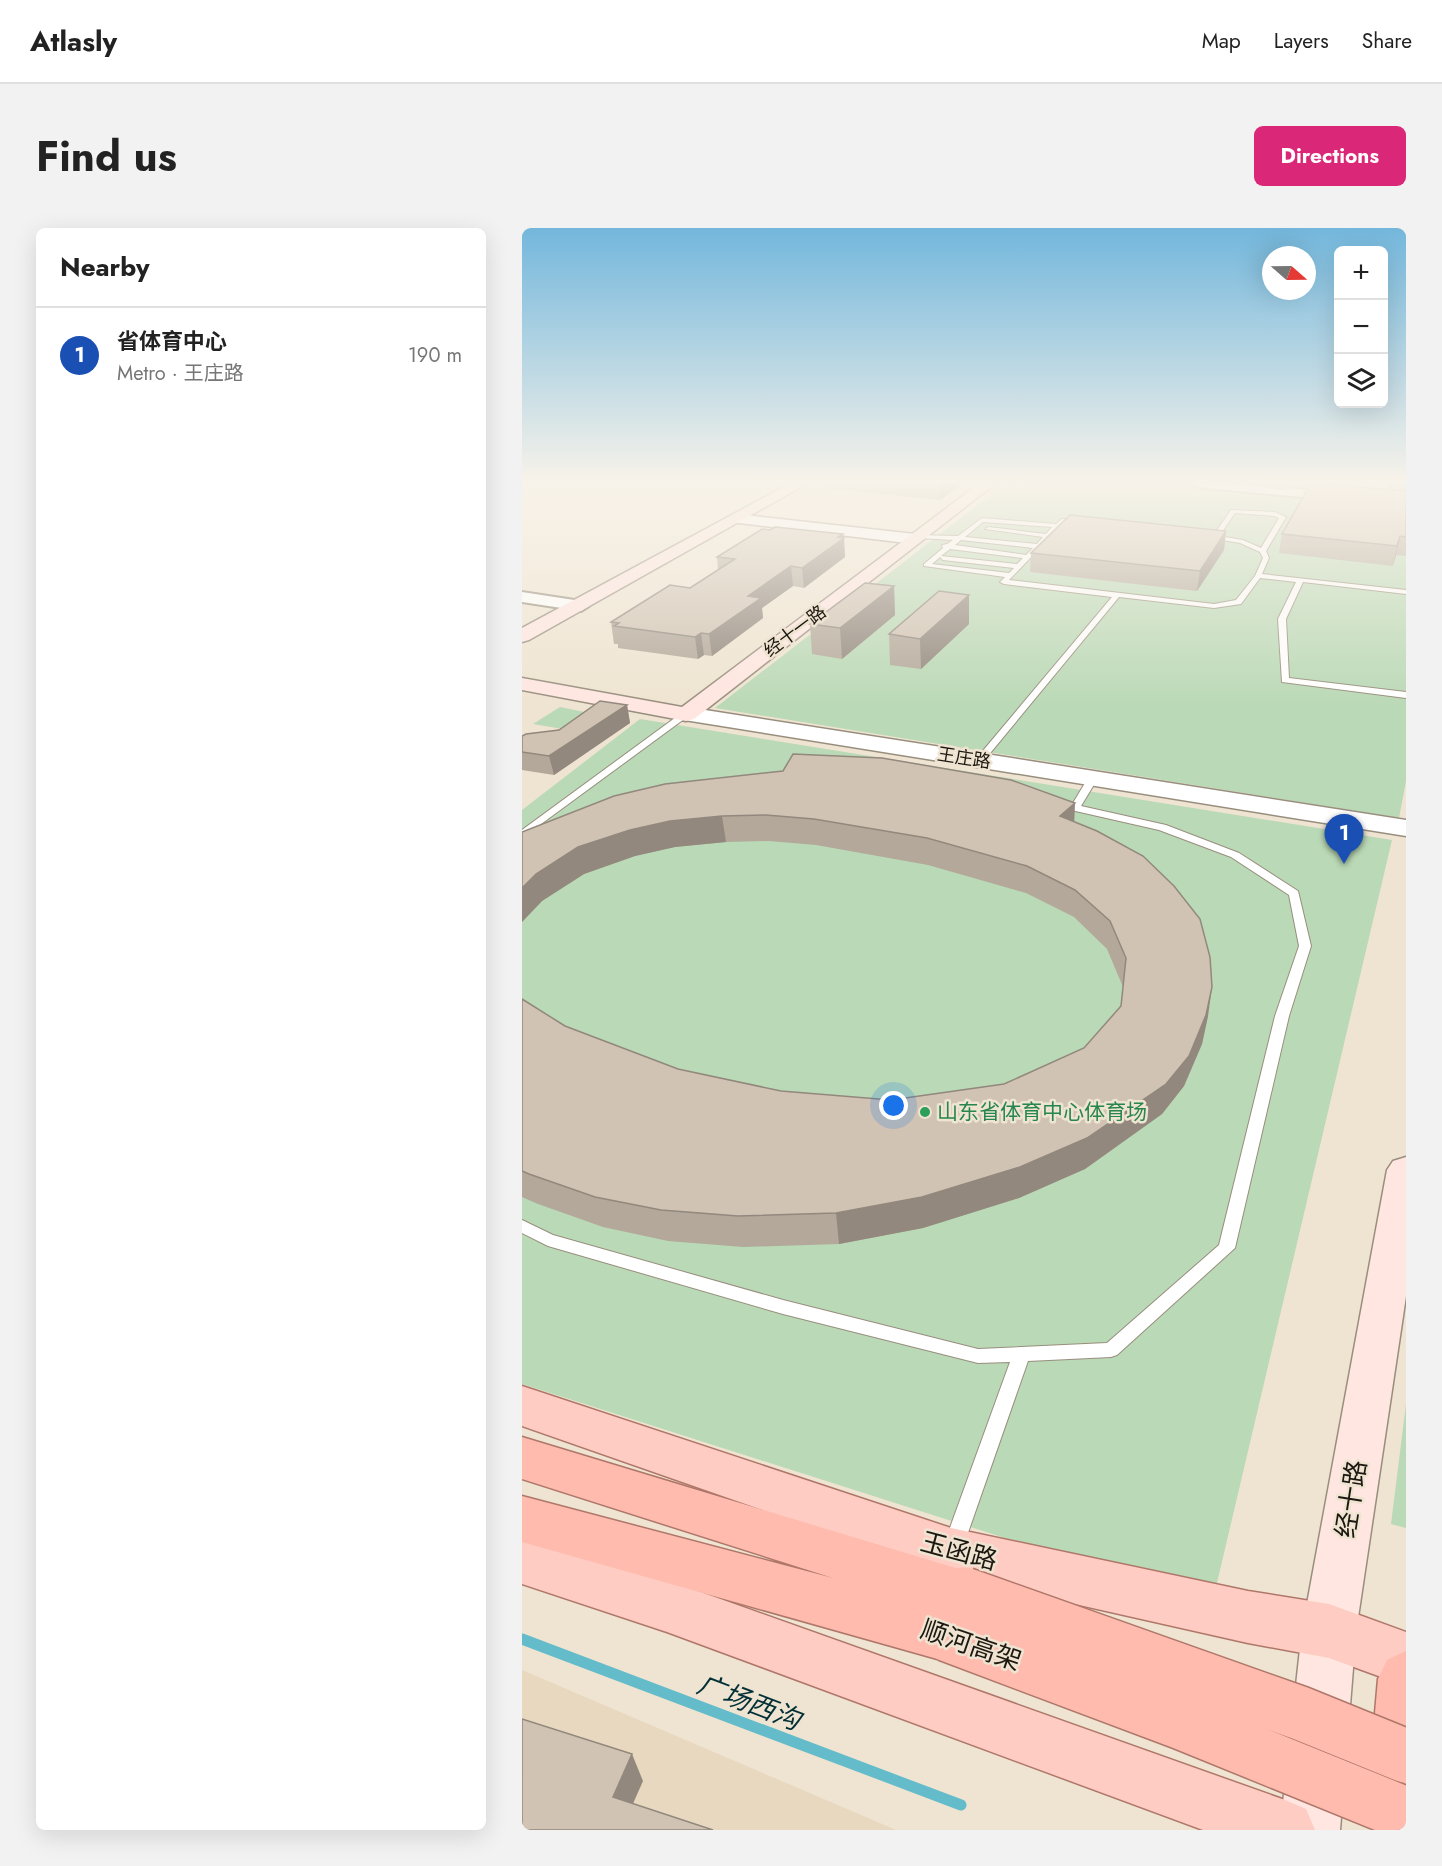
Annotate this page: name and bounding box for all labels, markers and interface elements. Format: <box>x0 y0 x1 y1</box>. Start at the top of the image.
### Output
text: Atlasly <box>30 21 117 62</box>
text: Map <box>1202 26 1241 56</box>
text: Layers <box>1274 26 1329 56</box>
text: Share <box>1362 26 1412 56</box>
text: Find us <box>36 126 177 187</box>
button: Directions <box>1254 126 1406 186</box>
north arrow <box>1262 246 1316 300</box>
map controls <box>1334 246 1388 408</box>
button: + <box>1334 246 1388 300</box>
text: Nearby <box>60 248 149 286</box>
button: − <box>1334 300 1388 354</box>
text: 省体育中心 <box>117 325 227 357</box>
text: 1 <box>74 341 85 370</box>
text: 190 m <box>408 341 462 370</box>
button: layers <box>1334 354 1388 408</box>
text: Metro · 王庄路 <box>117 359 244 388</box>
street label: 经十一路 <box>758 599 832 663</box>
street label: 王庄路 <box>935 741 993 775</box>
pin: 1 <box>1324 814 1364 864</box>
your location <box>879 1091 908 1120</box>
place label: 山东省体育中心体育场 <box>937 1097 1147 1127</box>
marker: 山东省体育中心体育场 <box>918 1105 932 1119</box>
street label: 经十路 <box>1326 1458 1376 1540</box>
street label: 玉函路 <box>916 1523 1002 1579</box>
street label: 顺河高架 <box>916 1610 1026 1680</box>
water label: 广场西沟 <box>692 1664 809 1741</box>

